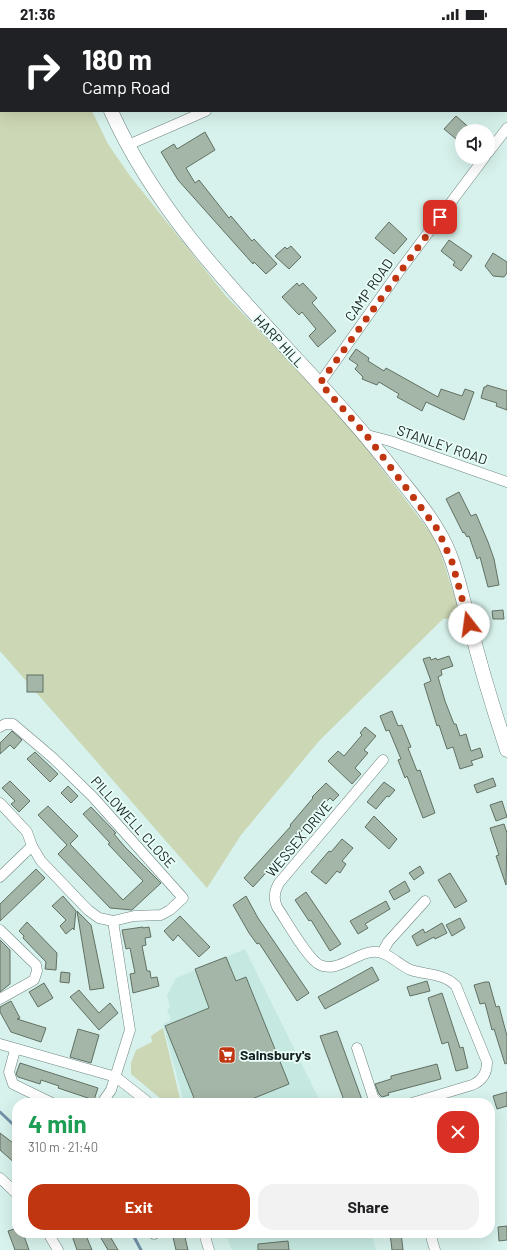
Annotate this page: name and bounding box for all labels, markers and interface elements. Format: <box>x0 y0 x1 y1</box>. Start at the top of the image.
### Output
text: 21:36 <box>20 5 55 23</box>
text: 180 m <box>82 42 152 76</box>
icon: right <box>16 44 68 96</box>
text: Camp Road <box>82 76 170 98</box>
map controls <box>455 124 495 164</box>
button: sound <box>455 124 495 164</box>
pin <box>423 200 457 234</box>
icon: arrive <box>429 206 451 228</box>
street label: CAMP ROAD <box>341 255 396 324</box>
street label: HARP HILL <box>251 311 308 371</box>
street label: STANLEY ROAD <box>395 421 490 468</box>
position arrow <box>448 603 490 645</box>
street label: PILLOWELL CLOSE <box>88 772 179 871</box>
street label: WESSEX DRIVE <box>262 797 335 880</box>
supermarket icon: Sainsbury's <box>217 1045 237 1065</box>
place label: Sainsbury's <box>240 1046 311 1063</box>
text: 4 min <box>28 1109 87 1138</box>
button: close <box>437 1111 479 1153</box>
text: 310 m · 21:40 <box>28 1139 98 1155</box>
button: Exit <box>28 1184 250 1230</box>
button: Share <box>258 1184 479 1230</box>

